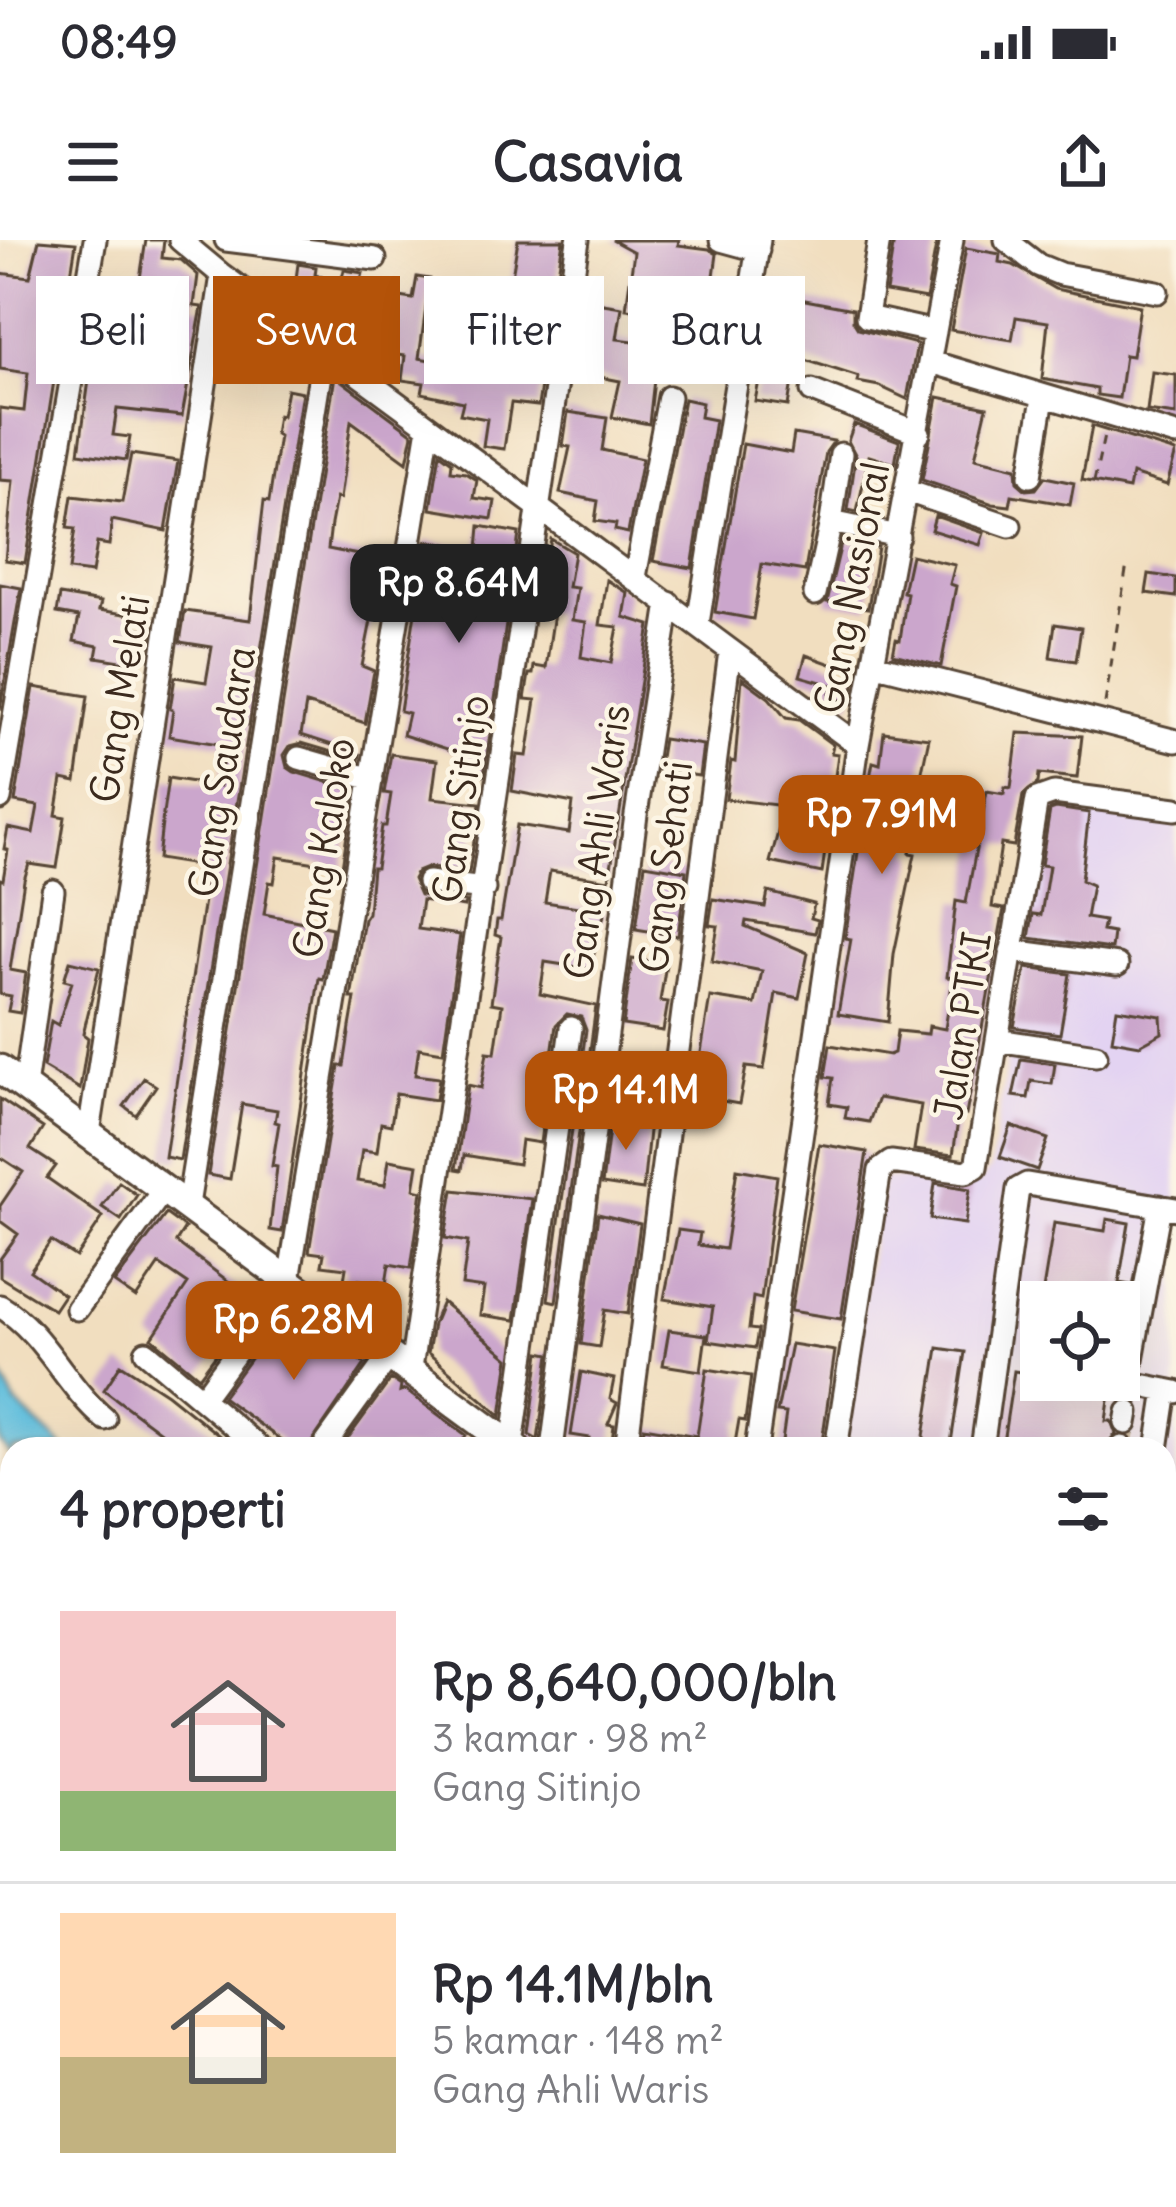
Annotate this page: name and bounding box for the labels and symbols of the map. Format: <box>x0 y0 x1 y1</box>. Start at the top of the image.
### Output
street label: Gang Nasional <box>804 458 900 718</box>
pin: Rp 8.64M <box>335 544 583 646</box>
street label: Gang Melati <box>79 592 161 806</box>
street label: Gang Saudara <box>178 643 266 901</box>
street label: Gang Sitinjo <box>422 692 500 906</box>
street label: Gang Ahli Waris <box>553 701 641 983</box>
street label: Gang Kaloko <box>282 734 366 962</box>
street label: Gang Sehati <box>629 758 703 976</box>
pin: Rp 7.91M <box>758 775 1006 877</box>
street label: Jalan PTKI <box>924 928 1002 1124</box>
pin: Rp 14.1M <box>502 1051 750 1153</box>
pin: Rp 6.28M <box>170 1281 418 1383</box>

